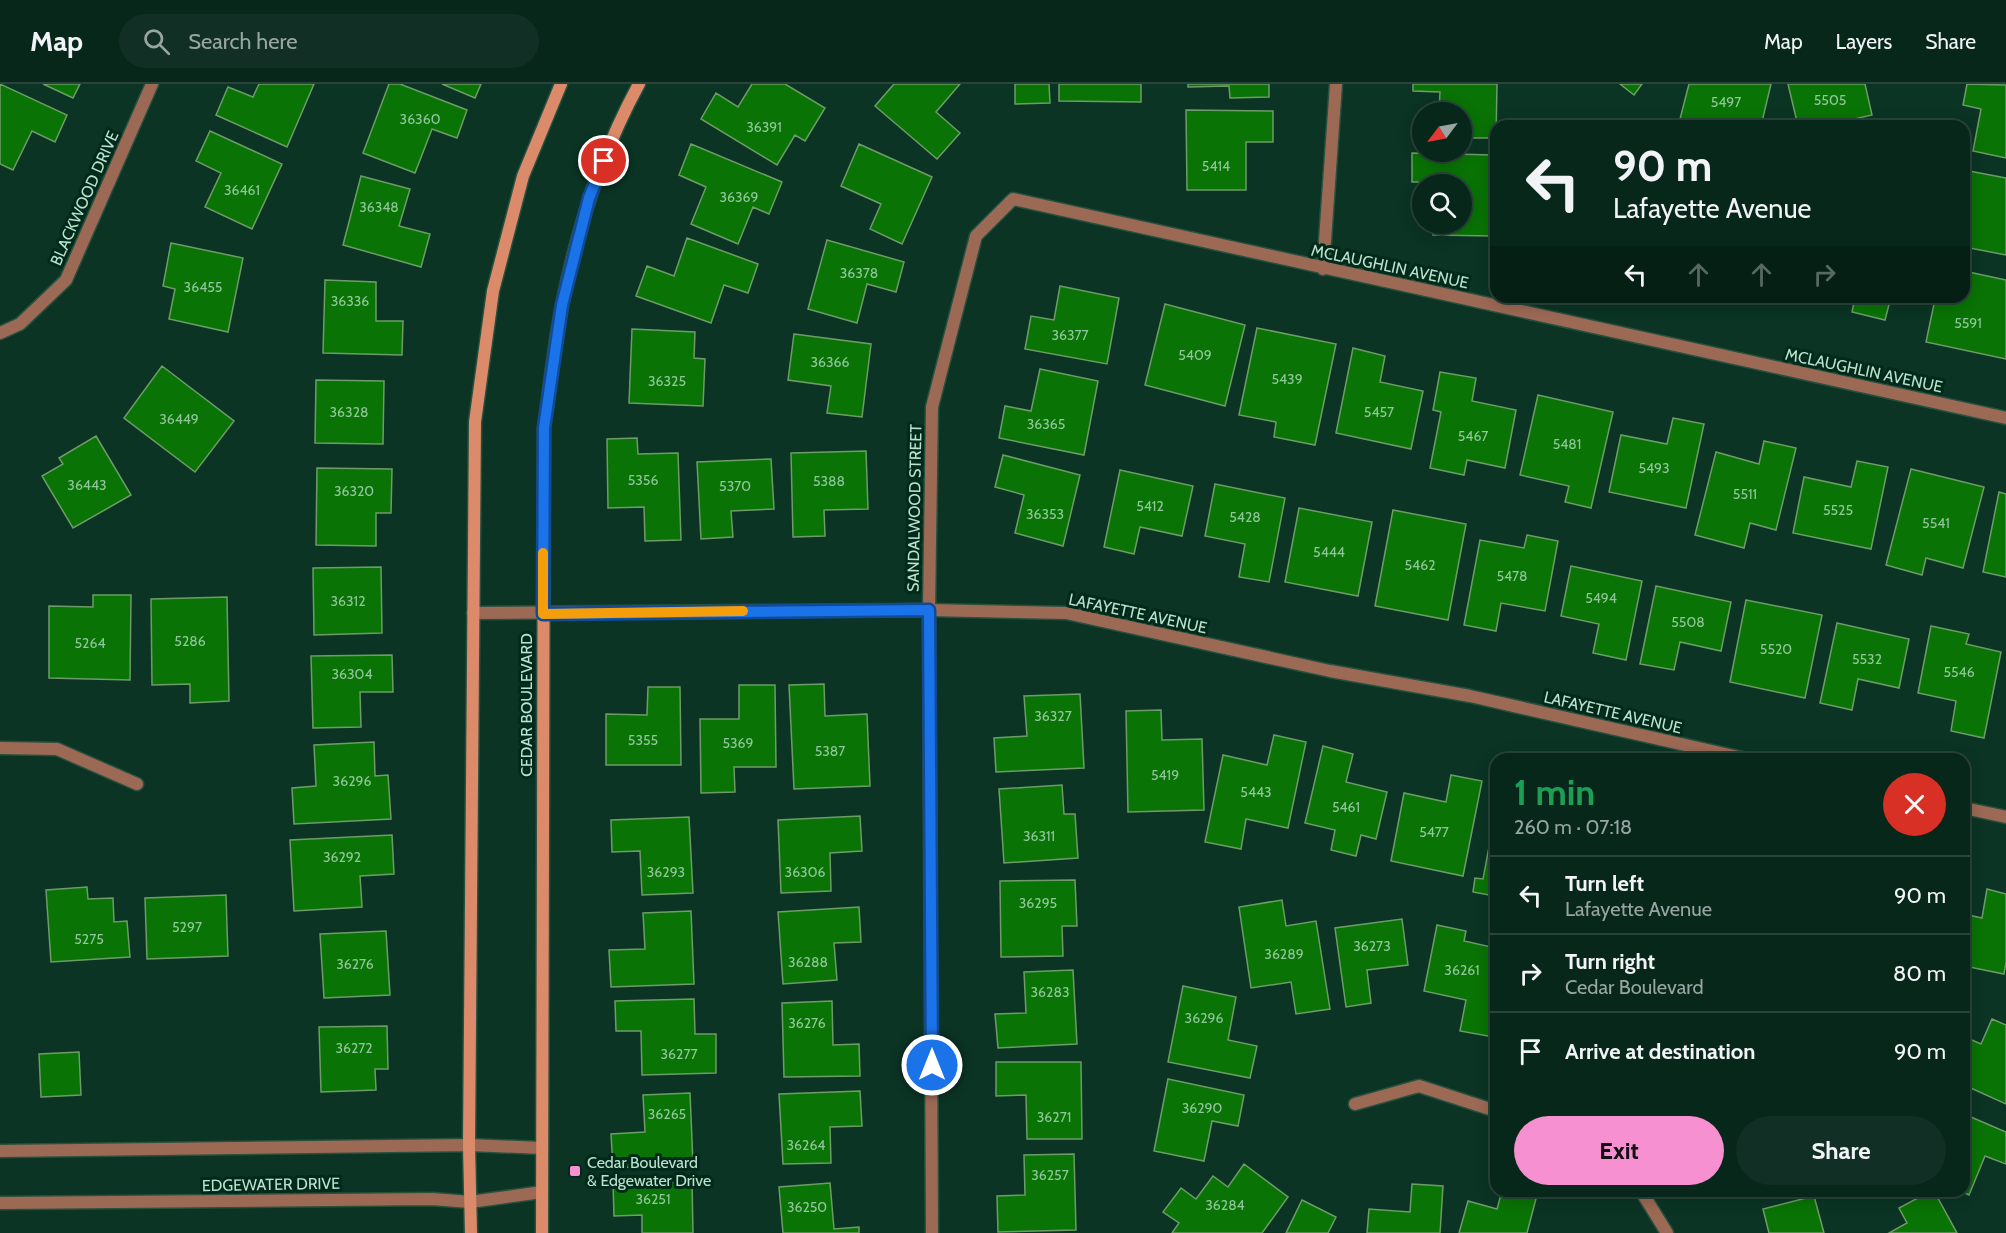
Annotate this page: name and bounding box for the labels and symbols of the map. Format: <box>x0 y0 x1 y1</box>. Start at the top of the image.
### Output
house number: 5505 <box>1814 91 1846 109</box>
house number: 5497 <box>1711 93 1741 111</box>
north arrow <box>1412 102 1472 162</box>
house number: 36360 <box>400 110 441 128</box>
house number: 36391 <box>746 118 782 136</box>
street label: BLACKWOOD DRIVE <box>46 128 123 268</box>
pin <box>578 135 629 186</box>
house number: 5414 <box>1202 157 1230 175</box>
house number: 36461 <box>224 181 260 199</box>
house number: 36369 <box>719 188 759 206</box>
house number: 36348 <box>359 198 399 216</box>
street label: MCLAUGHLIN AVENUE <box>1309 241 1470 292</box>
house number: 36378 <box>840 264 878 282</box>
house number: 36455 <box>184 278 222 296</box>
house number: 36336 <box>331 292 369 310</box>
house number: 5591 <box>1954 314 1982 332</box>
house number: 36377 <box>1051 326 1089 344</box>
street label: MCLAUGHLIN AVENUE <box>1783 345 1944 396</box>
house number: 5409 <box>1178 346 1212 364</box>
house number: 36366 <box>810 353 850 371</box>
house number: 5439 <box>1271 370 1303 388</box>
house number: 36325 <box>648 372 686 390</box>
house number: 36328 <box>330 403 368 421</box>
house number: 5457 <box>1364 403 1394 421</box>
house number: 36449 <box>159 410 199 428</box>
house number: 36365 <box>1027 415 1065 433</box>
street label: SANDALWOOD STREET <box>904 424 925 592</box>
house number: 5467 <box>1458 427 1488 445</box>
house number: 5481 <box>1553 435 1581 453</box>
house number: 5493 <box>1638 459 1670 477</box>
house number: 5356 <box>628 471 658 489</box>
house number: 5388 <box>813 472 845 490</box>
house number: 36443 <box>67 476 107 494</box>
house number: 5370 <box>719 477 751 495</box>
house number: 36320 <box>334 482 374 500</box>
house number: 5511 <box>1733 485 1757 503</box>
house number: 5412 <box>1136 497 1164 515</box>
house number: 5525 <box>1823 501 1853 519</box>
house number: 36353 <box>1026 505 1064 523</box>
house number: 5428 <box>1229 508 1261 526</box>
house number: 5541 <box>1922 514 1950 532</box>
house number: 5444 <box>1313 543 1345 561</box>
house number: 5462 <box>1405 556 1435 574</box>
house number: 5478 <box>1496 567 1528 585</box>
house number: 5494 <box>1585 589 1617 607</box>
street label: LAFAYETTE AVENUE <box>1067 590 1209 637</box>
house number: 36312 <box>331 592 366 610</box>
house number: 5508 <box>1671 613 1705 631</box>
house number: 5286 <box>174 632 206 650</box>
street label: CEDAR BOULEVARD <box>517 633 536 777</box>
house number: 5264 <box>75 634 105 652</box>
house number: 5520 <box>1760 640 1792 658</box>
house number: 5532 <box>1852 650 1882 668</box>
house number: 5546 <box>1943 663 1975 681</box>
house number: 36304 <box>332 665 372 683</box>
street label: LAFAYETTE AVENUE <box>1542 687 1684 738</box>
house number: 36327 <box>1034 707 1072 725</box>
house number: 5355 <box>628 731 658 749</box>
house number: 5369 <box>722 734 754 752</box>
house number: 5387 <box>815 742 845 760</box>
house number: 5419 <box>1151 766 1179 784</box>
house number: 36296 <box>333 772 371 790</box>
house number: 5443 <box>1240 783 1272 801</box>
house number: 5461 <box>1332 798 1360 816</box>
house number: 5477 <box>1419 823 1449 841</box>
house number: 36311 <box>1023 827 1055 845</box>
house number: 36292 <box>323 848 361 866</box>
house number: 36293 <box>647 863 685 881</box>
house number: 36306 <box>785 863 825 881</box>
house number: 36295 <box>1019 894 1057 912</box>
house number: 5297 <box>172 918 202 936</box>
house number: 5275 <box>74 930 104 948</box>
house number: 36273 <box>1353 937 1391 955</box>
house number: 36289 <box>1264 945 1304 963</box>
house number: 36288 <box>788 953 828 971</box>
house number: 36276 <box>336 955 374 973</box>
house number: 36261 <box>1444 961 1480 979</box>
house number: 36283 <box>1031 983 1069 1001</box>
house number: 36296 <box>1185 1009 1223 1027</box>
house number: 36276 <box>788 1014 826 1032</box>
position arrow <box>900 1033 964 1097</box>
house number: 36272 <box>335 1039 373 1057</box>
house number: 36277 <box>661 1045 697 1063</box>
house number: 36290 <box>1182 1099 1223 1117</box>
house number: 36265 <box>648 1105 686 1123</box>
house number: 36271 <box>1037 1108 1071 1126</box>
house number: 36264 <box>787 1136 825 1154</box>
place label: Cedar Boulevard & Edgewater Drive <box>587 1153 711 1190</box>
marker: Cedar Boulevard & Edgewater Drive <box>568 1164 582 1178</box>
house number: 36257 <box>1031 1166 1069 1184</box>
street label: EDGEWATER DRIVE <box>202 1174 340 1195</box>
house number: 36251 <box>636 1190 671 1208</box>
house number: 36284 <box>1205 1196 1245 1214</box>
house number: 36250 <box>787 1198 827 1216</box>

